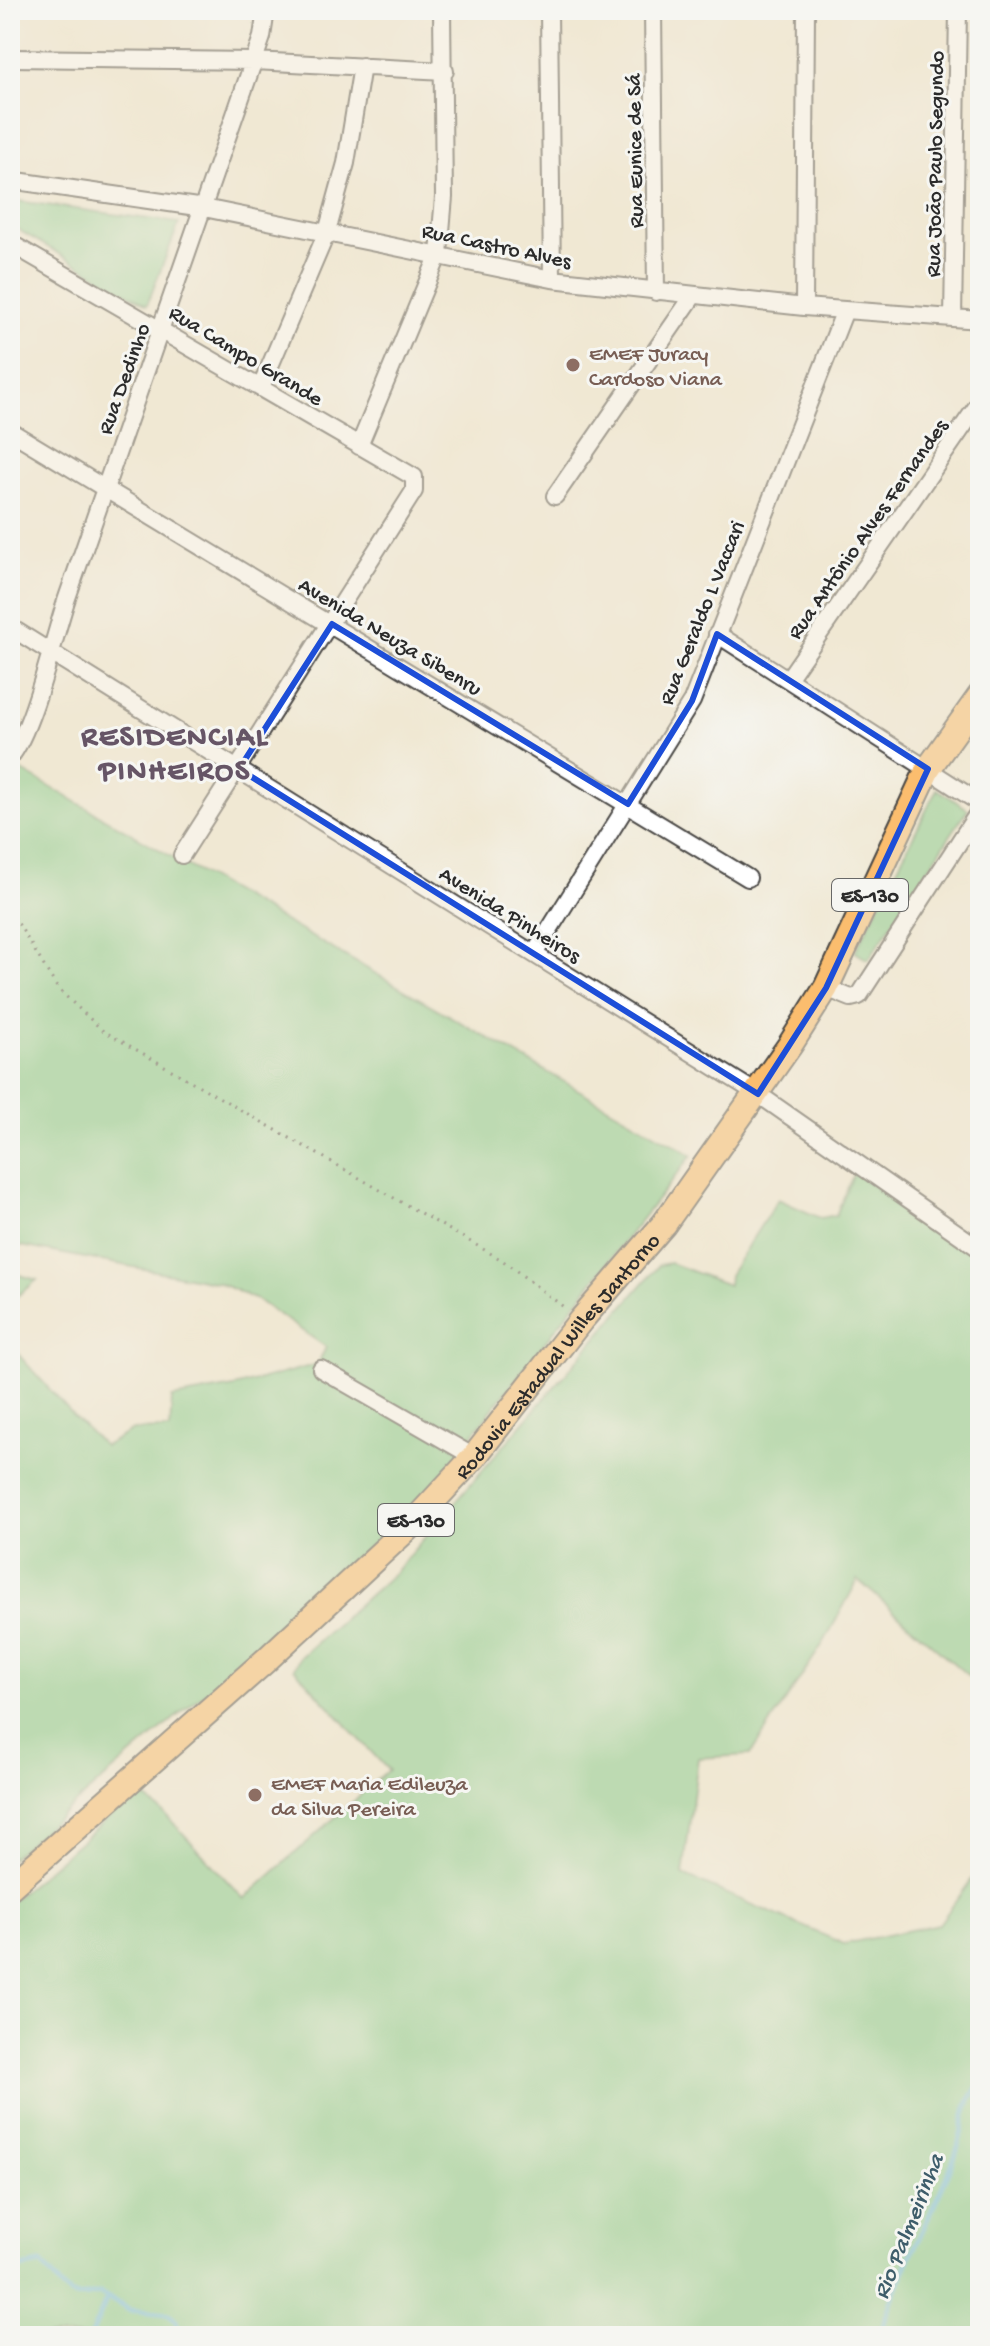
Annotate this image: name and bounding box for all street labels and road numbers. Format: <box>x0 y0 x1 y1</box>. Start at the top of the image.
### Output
street label: Rua João Paulo Segundo <box>922 51 952 278</box>
street label: Rua Eunice de Sá <box>623 73 651 228</box>
street label: Rua Castro Alves <box>419 219 574 277</box>
street label: Rua Campo Grande <box>163 301 327 414</box>
street label: Rua Dedinho <box>94 320 158 438</box>
street label: Rua Antônio Alves Fernandes <box>783 414 956 645</box>
street label: Rua Geraldo L Vaccari <box>655 518 753 709</box>
street label: Avenida Neuza Sibenru <box>293 573 485 703</box>
street label: Avenida Pinheiros <box>433 862 585 971</box>
road number: ES-130 <box>832 879 908 911</box>
street label: Rodovia Estadual Willes Jantorno <box>451 1229 667 1486</box>
road number: ES-130 <box>378 1504 454 1536</box>

